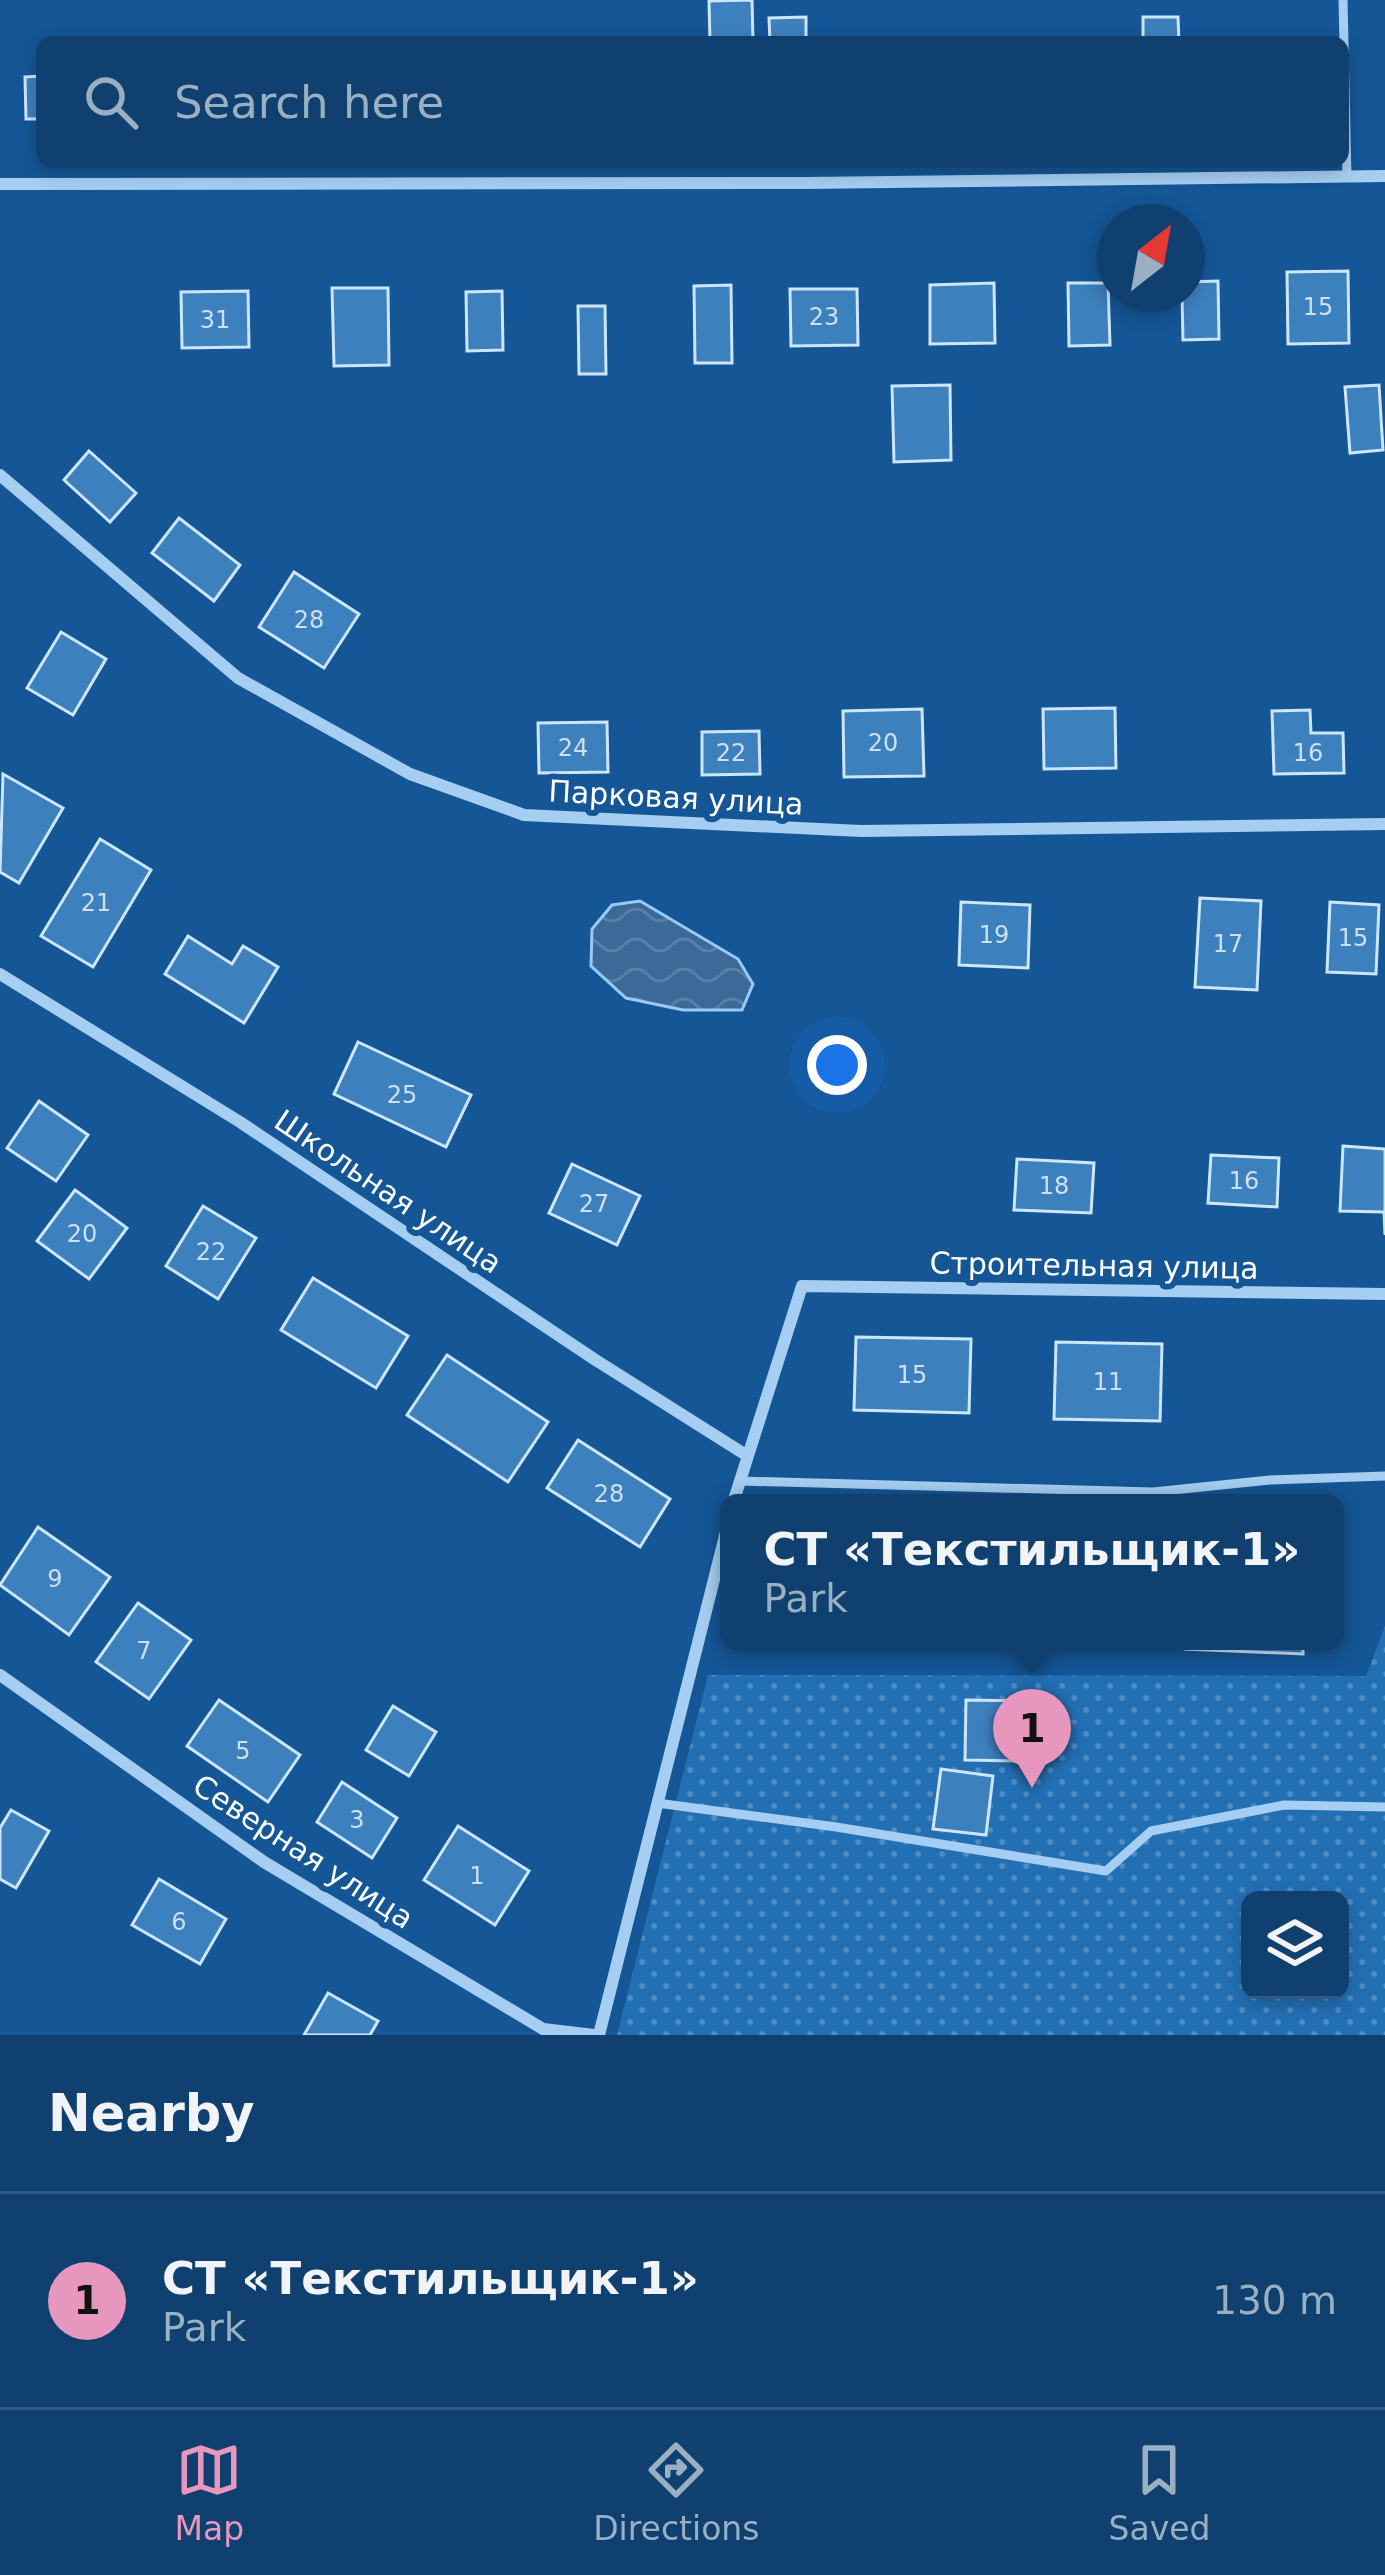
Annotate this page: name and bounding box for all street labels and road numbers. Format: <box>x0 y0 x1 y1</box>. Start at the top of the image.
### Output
street label: Парковая улица <box>548 773 804 822</box>
street label: Школьная улица <box>268 1103 508 1281</box>
street label: Строительная улица <box>929 1245 1259 1286</box>
street label: Северная улица <box>187 1767 420 1936</box>

